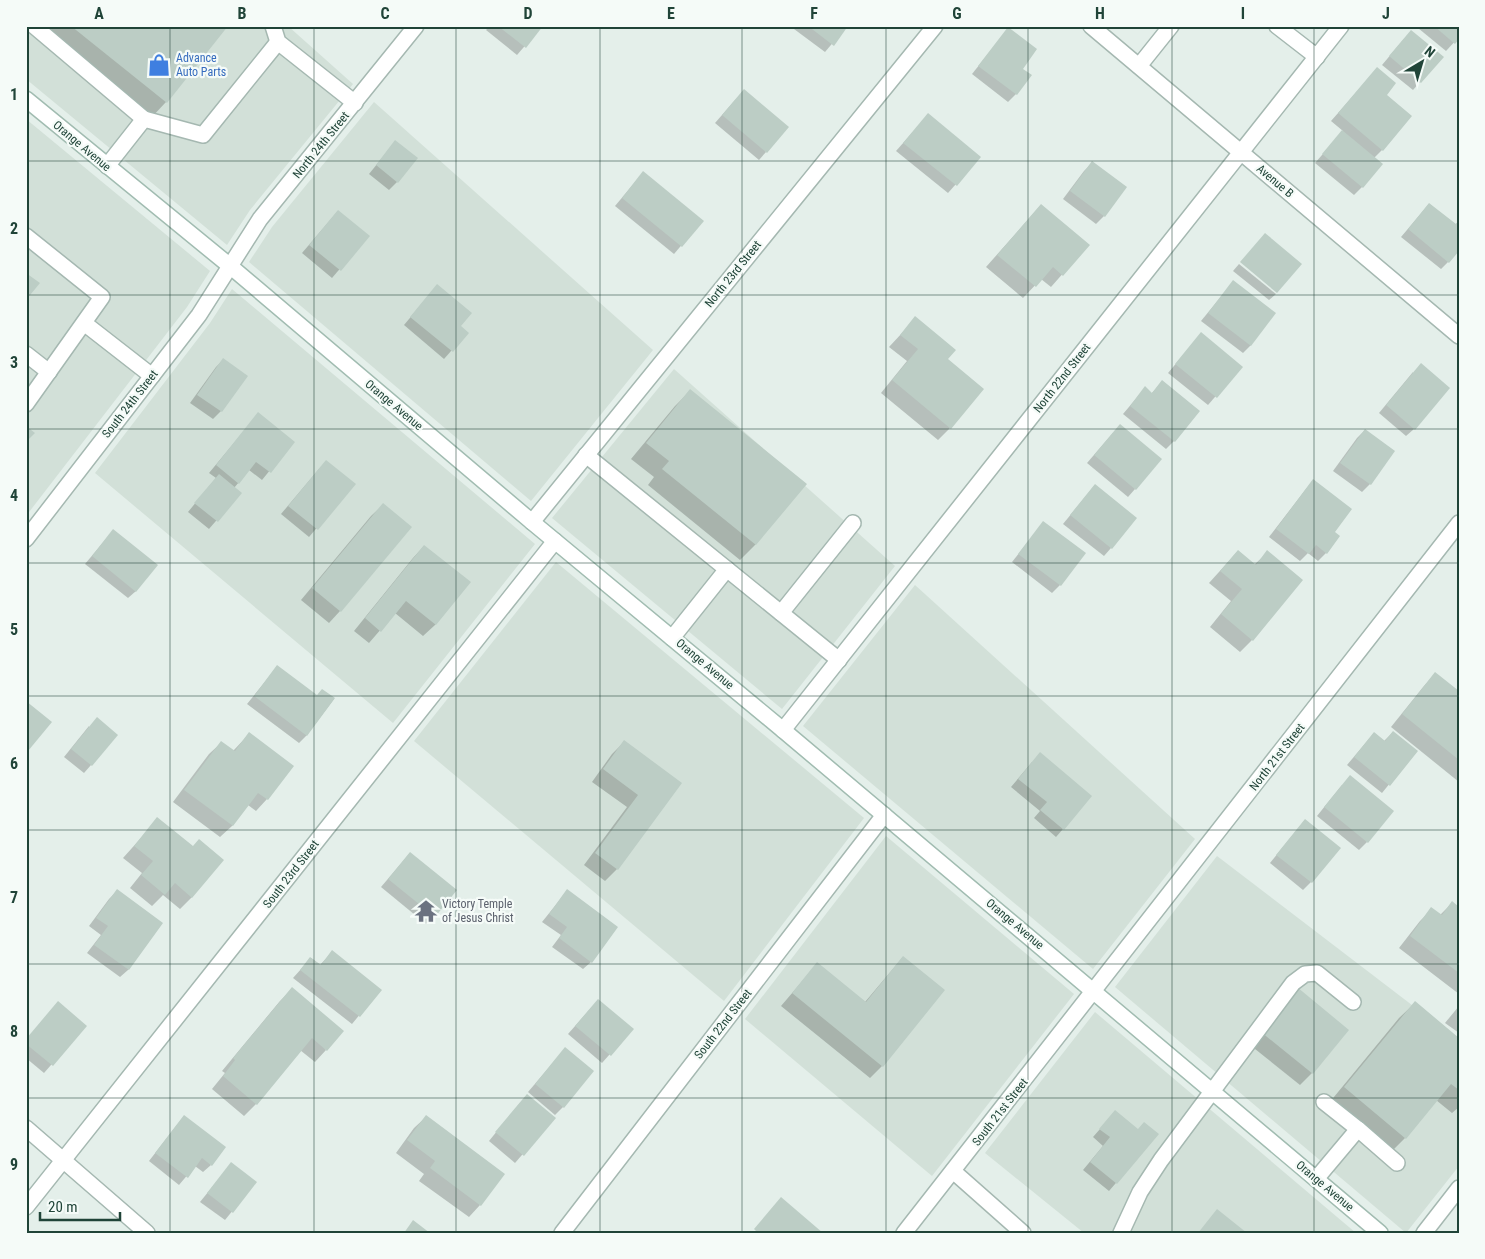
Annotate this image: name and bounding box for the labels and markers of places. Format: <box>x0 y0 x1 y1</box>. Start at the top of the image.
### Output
place label: Advance Auto Parts <box>176 51 226 79</box>
shop icon: Advance Auto Parts <box>146 52 172 78</box>
place label: Victory Temple of Jesus Christ <box>442 897 514 925</box>
temple icon: Victory Temple of Jesus Christ <box>413 898 439 924</box>

